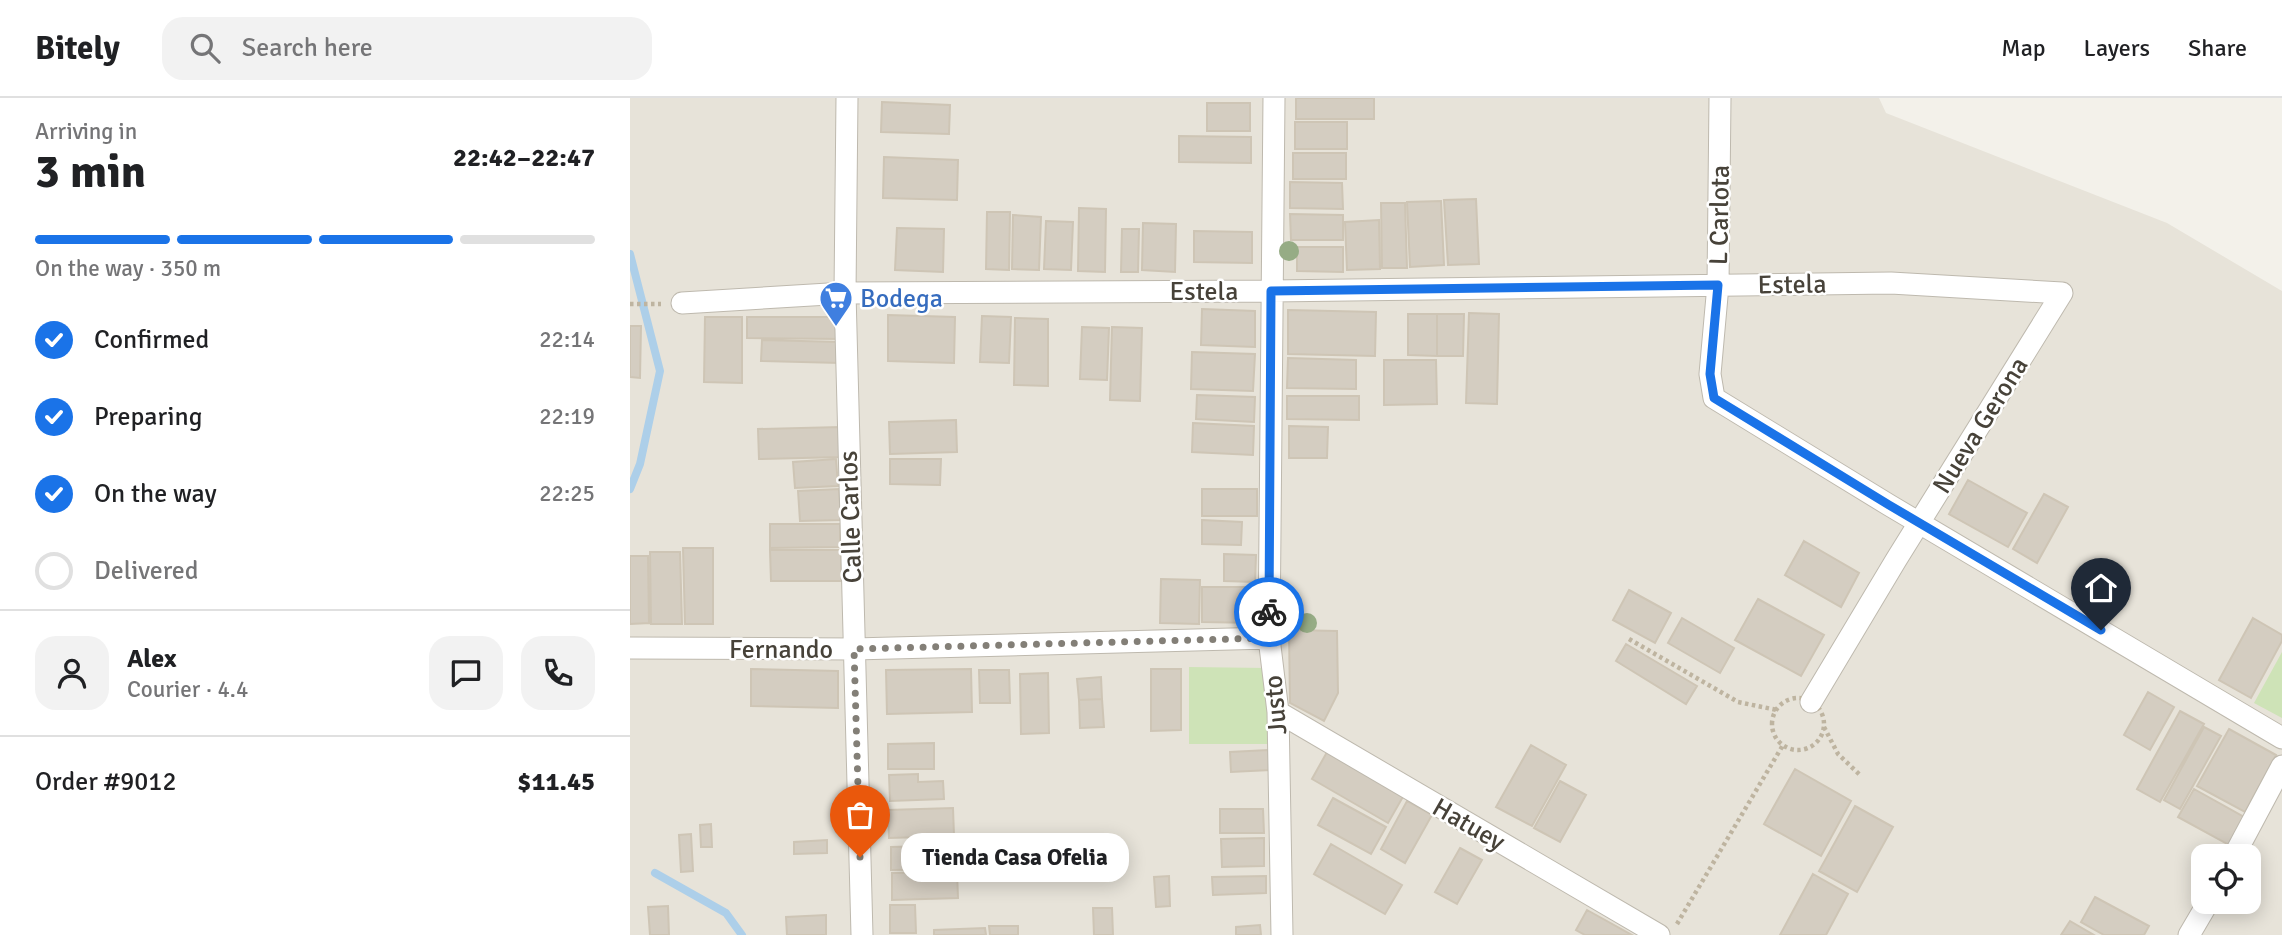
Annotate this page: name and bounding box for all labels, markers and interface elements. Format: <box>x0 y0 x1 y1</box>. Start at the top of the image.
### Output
search box <box>162 17 652 80</box>
text: Bitely <box>35 28 120 69</box>
icon: search <box>186 29 224 67</box>
text: Search here <box>242 32 373 64</box>
text: Map <box>2001 33 2046 63</box>
text: Layers <box>2084 33 2150 63</box>
text: Share <box>2188 33 2247 63</box>
text: Arriving in <box>35 117 137 146</box>
text: 22:42–22:47 <box>453 142 595 174</box>
text: 3 min <box>35 144 146 200</box>
street label: L Carlota <box>1703 165 1737 265</box>
text: On the way · 350 m <box>35 254 221 283</box>
street label: Estela <box>1757 268 1827 302</box>
street label: Estela <box>1170 276 1238 308</box>
supermarket icon: Bodega <box>817 279 855 328</box>
place label: Bodega <box>860 283 943 315</box>
icon: check <box>35 321 73 359</box>
text: Confirmed <box>94 324 209 356</box>
text: 22:14 <box>539 325 595 354</box>
street label: Nueva Gerona <box>1926 351 2035 500</box>
icon: check <box>35 398 73 436</box>
text: Preparing <box>94 401 202 433</box>
text: 22:19 <box>539 402 595 431</box>
street label: Calle Carlos <box>833 450 869 584</box>
icon: check <box>35 475 73 513</box>
text: On the way <box>94 478 217 510</box>
text: 22:25 <box>539 479 595 508</box>
text: Delivered <box>94 555 199 587</box>
pin <box>2071 558 2131 630</box>
icon: home <box>2082 569 2120 607</box>
courier <box>1234 577 1304 647</box>
icon: bike <box>1250 593 1288 631</box>
street label: Fernando <box>729 634 833 666</box>
button: person <box>35 636 109 710</box>
button: chat <box>429 636 503 710</box>
button: phone <box>521 636 595 710</box>
text: Alex <box>127 643 177 675</box>
street label: Justo <box>1257 674 1295 736</box>
text: Courier · 4.4 <box>127 675 248 704</box>
text: Order #9012 <box>35 766 176 798</box>
text: $11.45 <box>517 766 595 798</box>
pin <box>830 785 890 857</box>
street label: Hatuey <box>1426 791 1511 858</box>
icon: bag <box>841 796 879 834</box>
callout: Tienda Casa Ofelia <box>902 832 1130 882</box>
text: Tienda Casa Ofelia <box>922 843 1108 872</box>
map controls <box>2191 844 2261 914</box>
button: locate <box>2191 844 2261 914</box>

